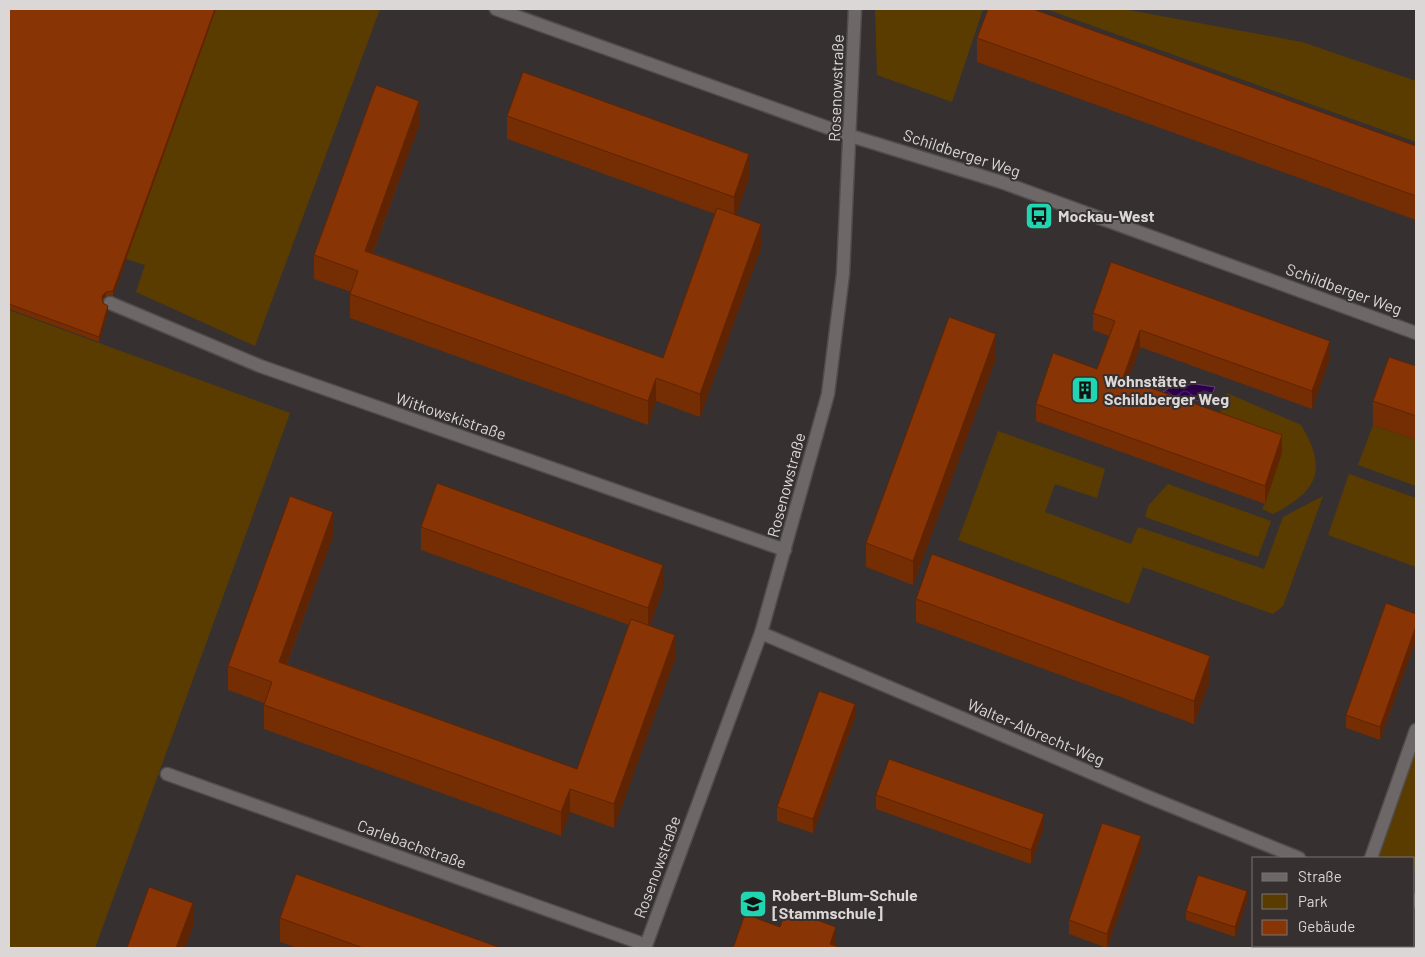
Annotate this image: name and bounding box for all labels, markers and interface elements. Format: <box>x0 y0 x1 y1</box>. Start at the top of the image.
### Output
street label: Rosenowstraße <box>824 34 847 142</box>
street label: Schildberger Weg <box>901 125 1023 180</box>
bus stop icon: Mockau-West <box>1024 201 1054 231</box>
place label: Mockau-West <box>1058 206 1155 225</box>
street label: Schildberger Weg <box>1284 259 1405 318</box>
place label: Wohnstätte - Schildberger Weg <box>1104 371 1229 408</box>
building icon: Wohnstätte - Schildberger Weg <box>1070 375 1100 405</box>
street label: Witkowskistraße <box>393 388 509 443</box>
street label: Rosenowstraße <box>762 430 809 539</box>
street label: Walter-Albrecht-Weg <box>965 694 1108 769</box>
street label: Rosenowstraße <box>629 813 684 921</box>
street label: Carlebachstraße <box>355 815 469 872</box>
legend <box>1252 857 1415 947</box>
text: Straße <box>1298 867 1342 885</box>
place label: Robert-Blum-Schule [Stammschule] <box>772 885 918 922</box>
school or university icon: Robert-Blum-Schule [Stammschule] <box>738 889 768 919</box>
text: Park <box>1298 892 1328 910</box>
text: Gebäude <box>1298 917 1355 935</box>

